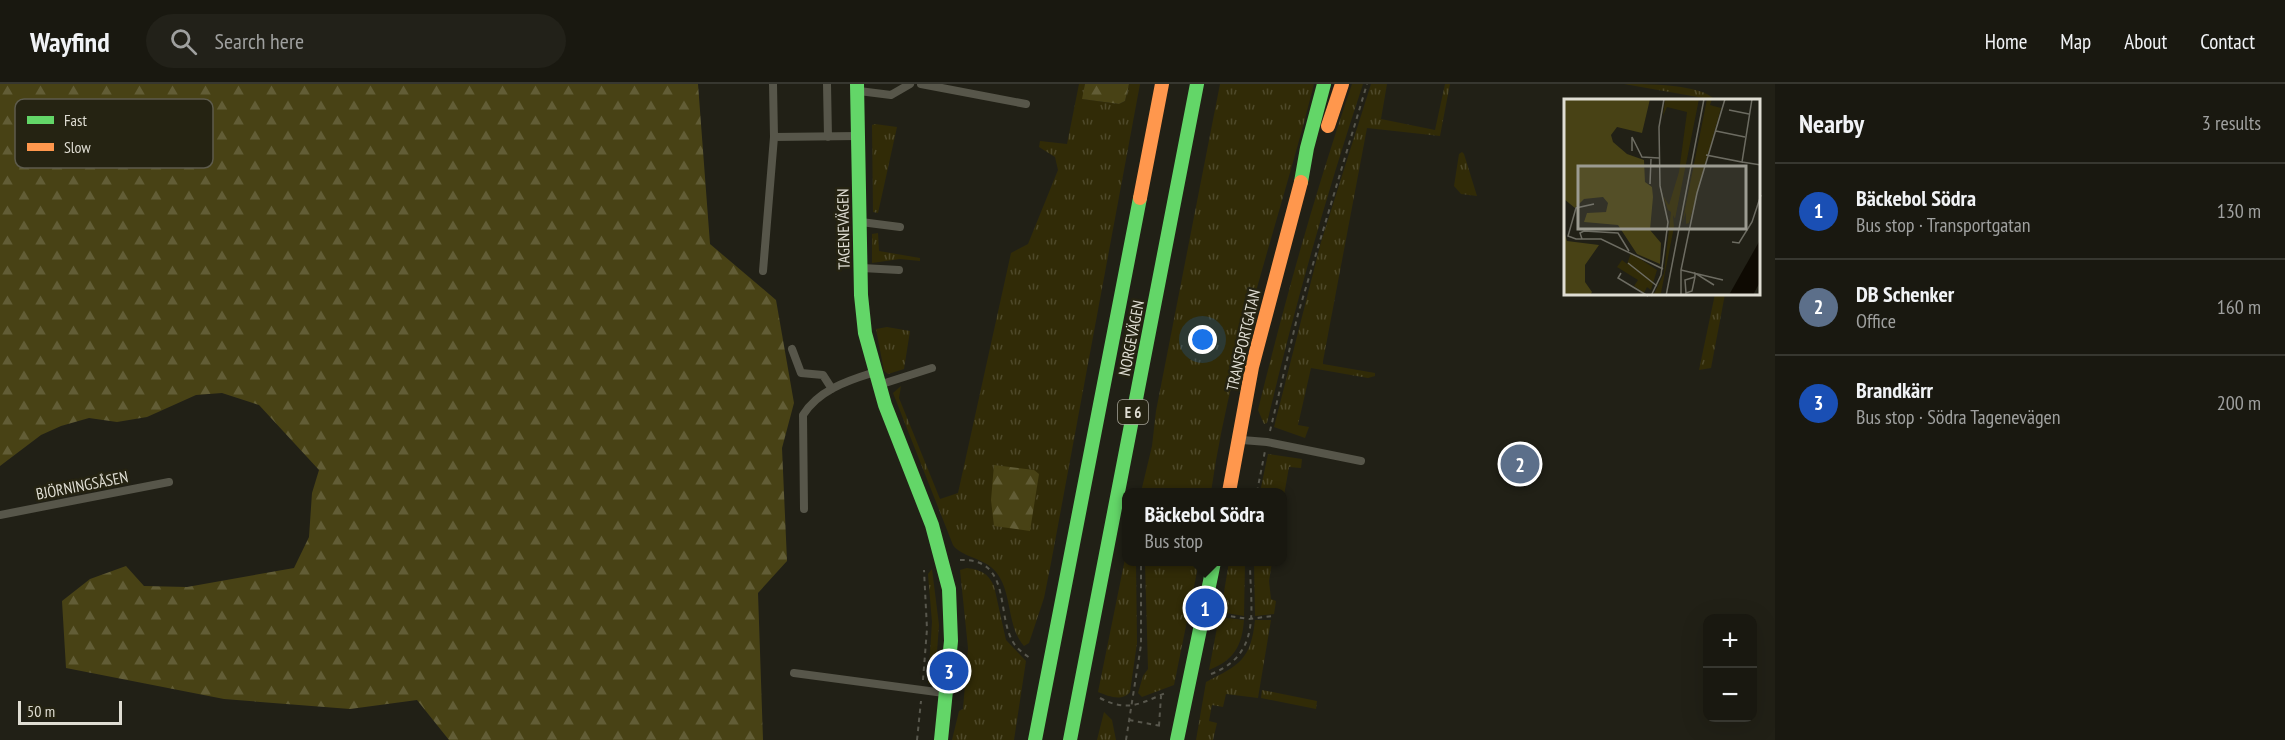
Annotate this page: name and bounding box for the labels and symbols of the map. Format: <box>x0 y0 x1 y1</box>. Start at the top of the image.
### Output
legend <box>15 99 213 168</box>
inset map <box>1564 99 1760 296</box>
text: Fast <box>64 110 87 130</box>
text: Slow <box>64 137 91 157</box>
street label: TAGENEVÄGEN <box>832 188 854 270</box>
street label: TRANSPORTGATAN <box>1222 287 1264 393</box>
street label: NORGEVÄGEN <box>1114 298 1148 378</box>
your location <box>1188 325 1217 354</box>
road number: E 6 <box>1118 400 1148 424</box>
pin: 2 <box>1500 442 1540 487</box>
street label: BJÖRNINGSÅSEN <box>34 466 130 504</box>
pin: 1 <box>1186 586 1224 630</box>
pin: 3 <box>930 648 968 694</box>
scale bar <box>18 698 122 726</box>

